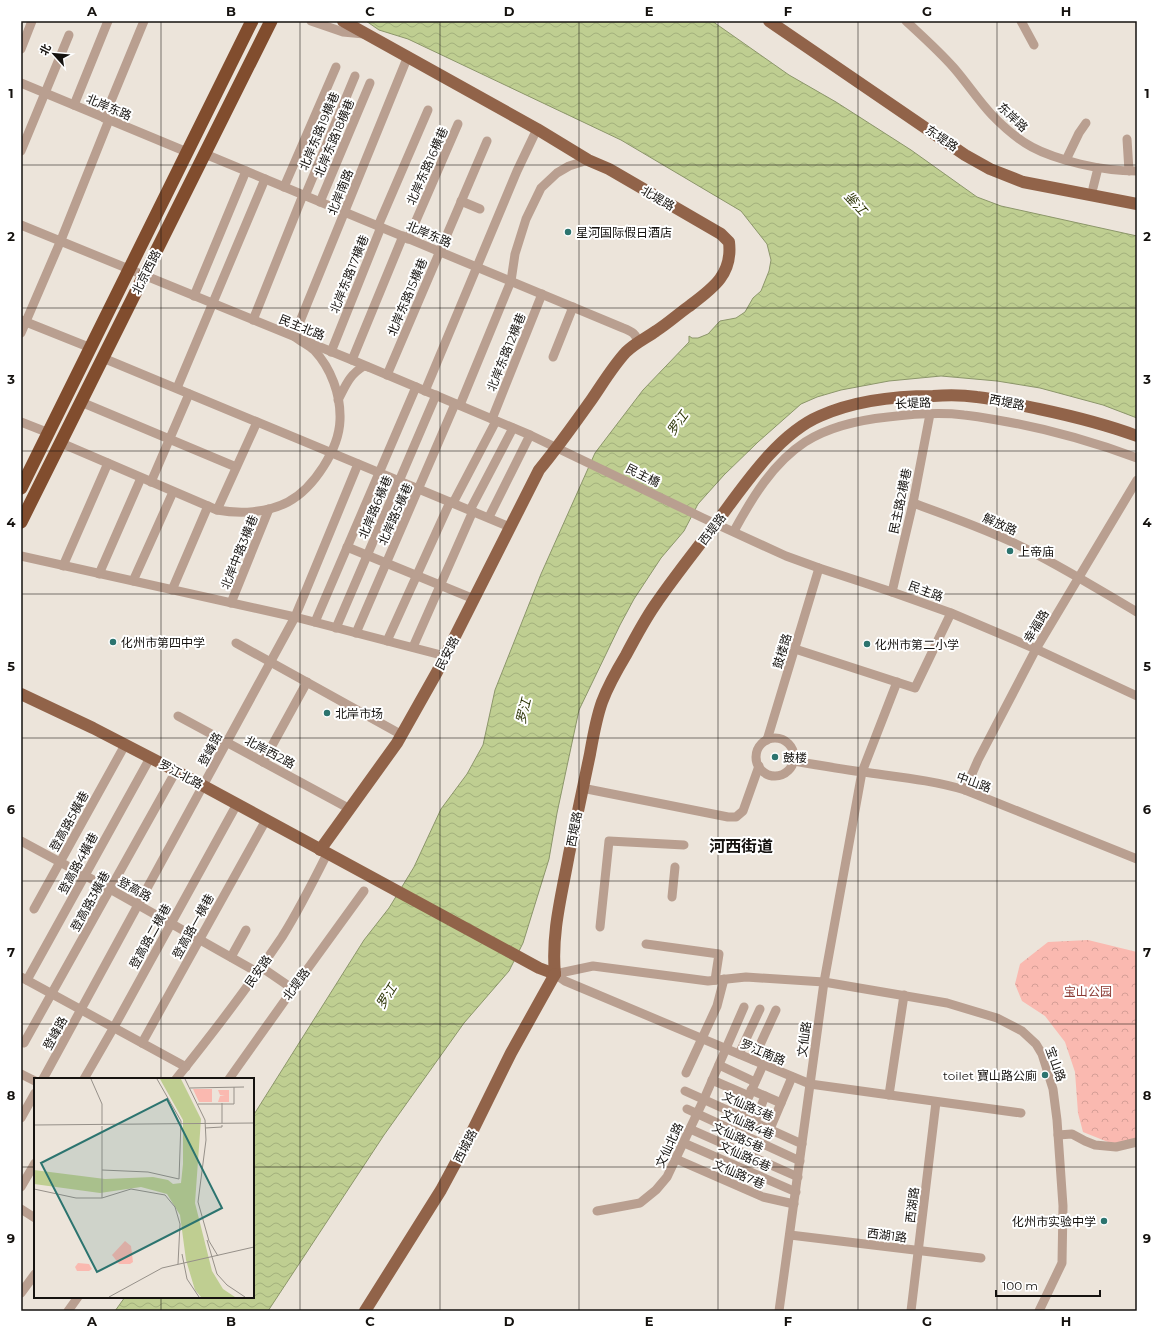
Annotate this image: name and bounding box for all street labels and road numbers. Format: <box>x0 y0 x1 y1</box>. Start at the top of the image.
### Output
street label: 北岸东路19横巷 <box>296 90 342 172</box>
street label: 北岸东路 <box>84 91 134 123</box>
street label: 北岸东路18横巷 <box>311 96 357 180</box>
street label: 东岸路 <box>995 99 1031 135</box>
street label: 东堤路 <box>923 122 961 154</box>
street label: 北岸东路16横巷 <box>403 125 451 207</box>
street label: 北岸南路 <box>324 167 356 217</box>
street label: 北堤路 <box>639 183 677 213</box>
street label: 北岸东路 <box>404 218 454 250</box>
street label: 北岸东路17横巷 <box>326 233 372 315</box>
street label: 北京西路 <box>128 247 164 297</box>
street label: 北岸东路15横巷 <box>384 256 430 338</box>
street label: 民主北路 <box>277 311 327 343</box>
street label: 北岸东路12横巷 <box>483 311 529 393</box>
street label: 西堤路 <box>988 391 1026 413</box>
street label: 长堤路 <box>895 395 931 411</box>
street label: 民主橋 <box>624 460 662 490</box>
street label: 民主路2横巷 <box>886 467 914 535</box>
street label: 北岸路6橫巷 <box>355 473 395 541</box>
street label: 北岸路5橫巷 <box>375 480 415 548</box>
street label: 西堤路 <box>695 510 729 548</box>
street label: 解放路 <box>980 510 1020 538</box>
street label: 北岸中路3横巷 <box>217 513 261 591</box>
street label: 民主路 <box>907 578 945 604</box>
street label: 幸福路 <box>1020 607 1052 645</box>
street label: 鼓楼路 <box>770 632 794 670</box>
street label: 民安路 <box>432 634 462 672</box>
street label: 登峰路 <box>195 730 225 768</box>
street label: 北岸西2路 <box>242 733 298 771</box>
street label: 罗江北路 <box>156 756 206 792</box>
street label: 中山路 <box>955 769 993 795</box>
street label: 登高路5橫巷 <box>46 788 92 854</box>
street label: 西堤路 <box>563 810 585 848</box>
street label: 登高路4橫巷 <box>55 830 101 896</box>
street label: 登高路3橫巷 <box>67 868 113 934</box>
street label: 登高路 <box>116 874 154 904</box>
street label: 登高路一横巷 <box>169 891 217 961</box>
street label: 登高路二横巷 <box>126 901 174 971</box>
street label: 民安路 <box>242 952 274 990</box>
street label: 北堤路 <box>279 965 313 1003</box>
street label: 登峰路 <box>40 1014 70 1052</box>
street label: 文仙路 <box>794 1020 814 1058</box>
street label: 罗江南路 <box>738 1036 788 1068</box>
street label: 宝山路 <box>1043 1045 1069 1083</box>
street label: 文仙路3巷 <box>720 1088 776 1124</box>
street label: 文仙路4巷 <box>719 1106 777 1142</box>
street label: 文仙路5巷 <box>710 1119 766 1155</box>
street label: 文仙北路 <box>652 1120 686 1170</box>
street label: 西城路 <box>450 1127 480 1165</box>
street label: 文仙路6巷 <box>717 1138 773 1174</box>
street label: 文仙路7巷 <box>711 1156 767 1192</box>
street label: 西湖路 <box>902 1186 922 1224</box>
street label: 西湖1路 <box>866 1225 908 1245</box>

